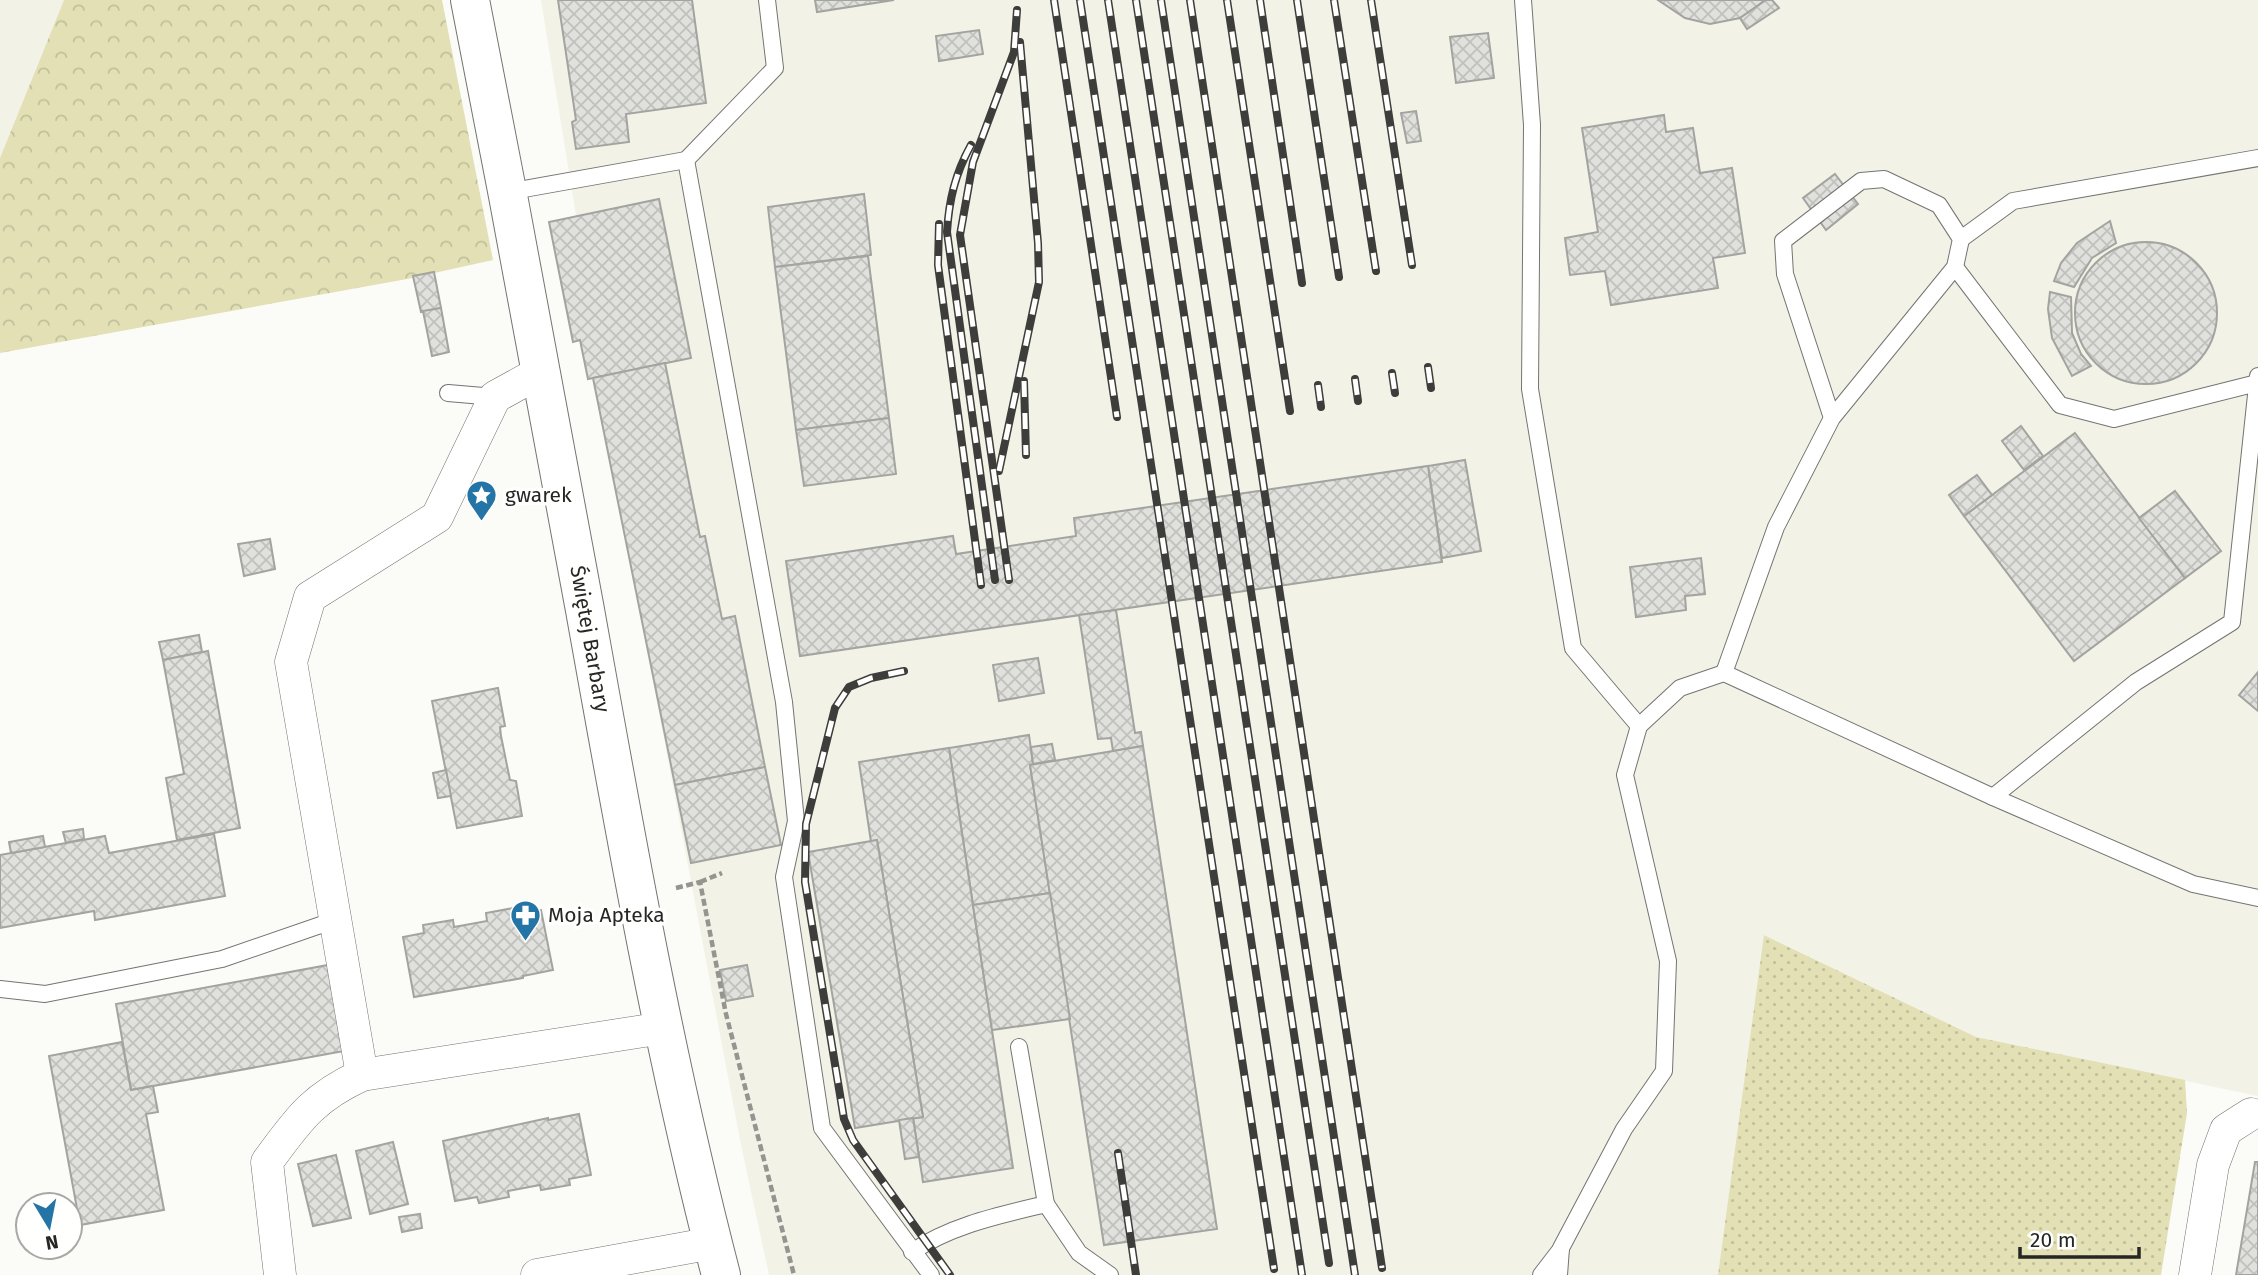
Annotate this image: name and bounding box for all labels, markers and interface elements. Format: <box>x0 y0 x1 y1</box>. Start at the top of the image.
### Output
place icon: gwarek <box>465 478 499 522</box>
place label: gwarek <box>505 482 572 508</box>
street label: Świętej Barbary <box>564 564 616 715</box>
pharmacy icon: Moja Apteka <box>508 898 542 942</box>
place label: Moja Apteka <box>548 902 665 928</box>
north arrow <box>14 1191 84 1261</box>
scale bar <box>2020 1216 2139 1260</box>
text: 20 m <box>2030 1227 2076 1253</box>
text: N <box>44 1230 60 1255</box>

